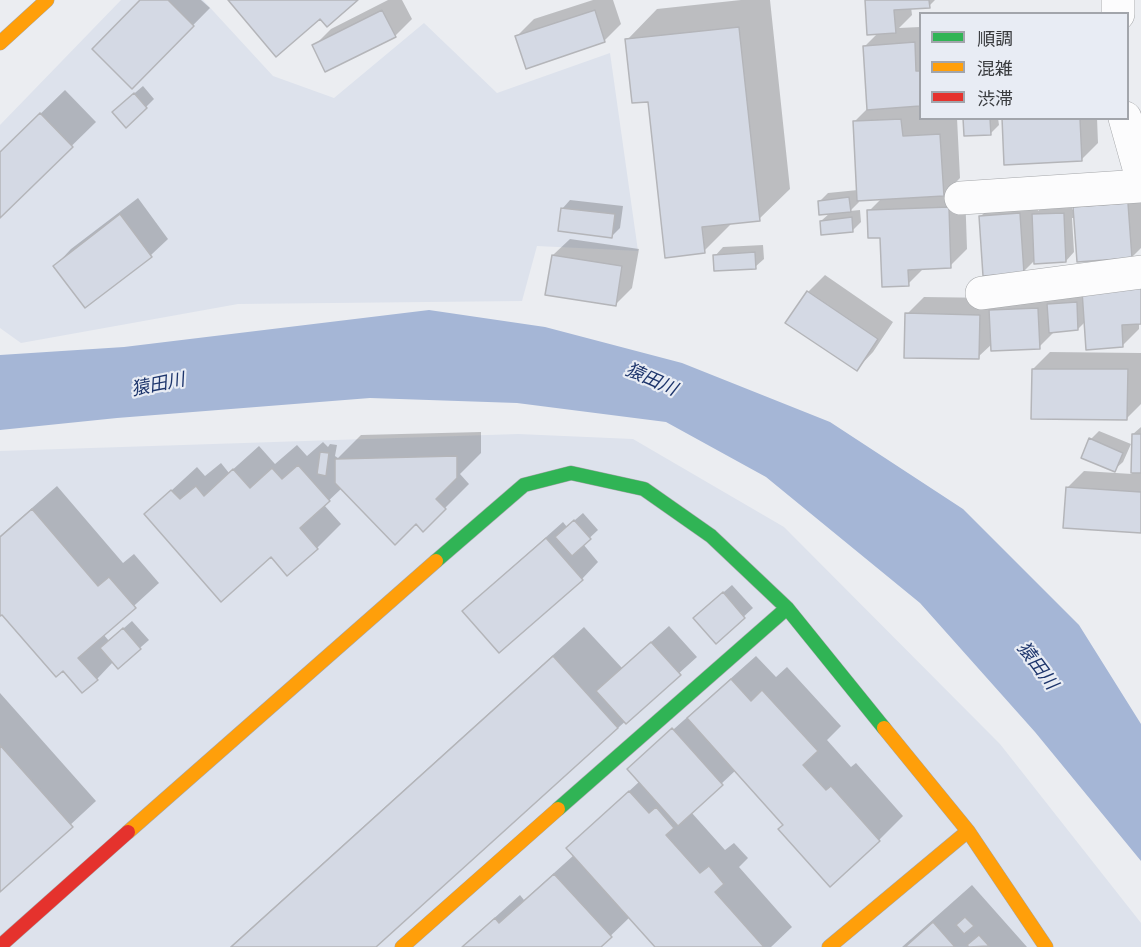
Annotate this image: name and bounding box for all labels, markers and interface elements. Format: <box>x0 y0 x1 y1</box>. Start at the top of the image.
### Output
legend <box>919 12 1129 120</box>
text: 順調 <box>977 26 1013 50</box>
text: 混雑 <box>977 56 1013 80</box>
text: 渋滞 <box>977 86 1013 110</box>
water label: 猿田川 <box>622 359 680 401</box>
water label: 猿田川 <box>129 369 187 401</box>
water label: 猿田川 <box>1012 638 1062 694</box>

